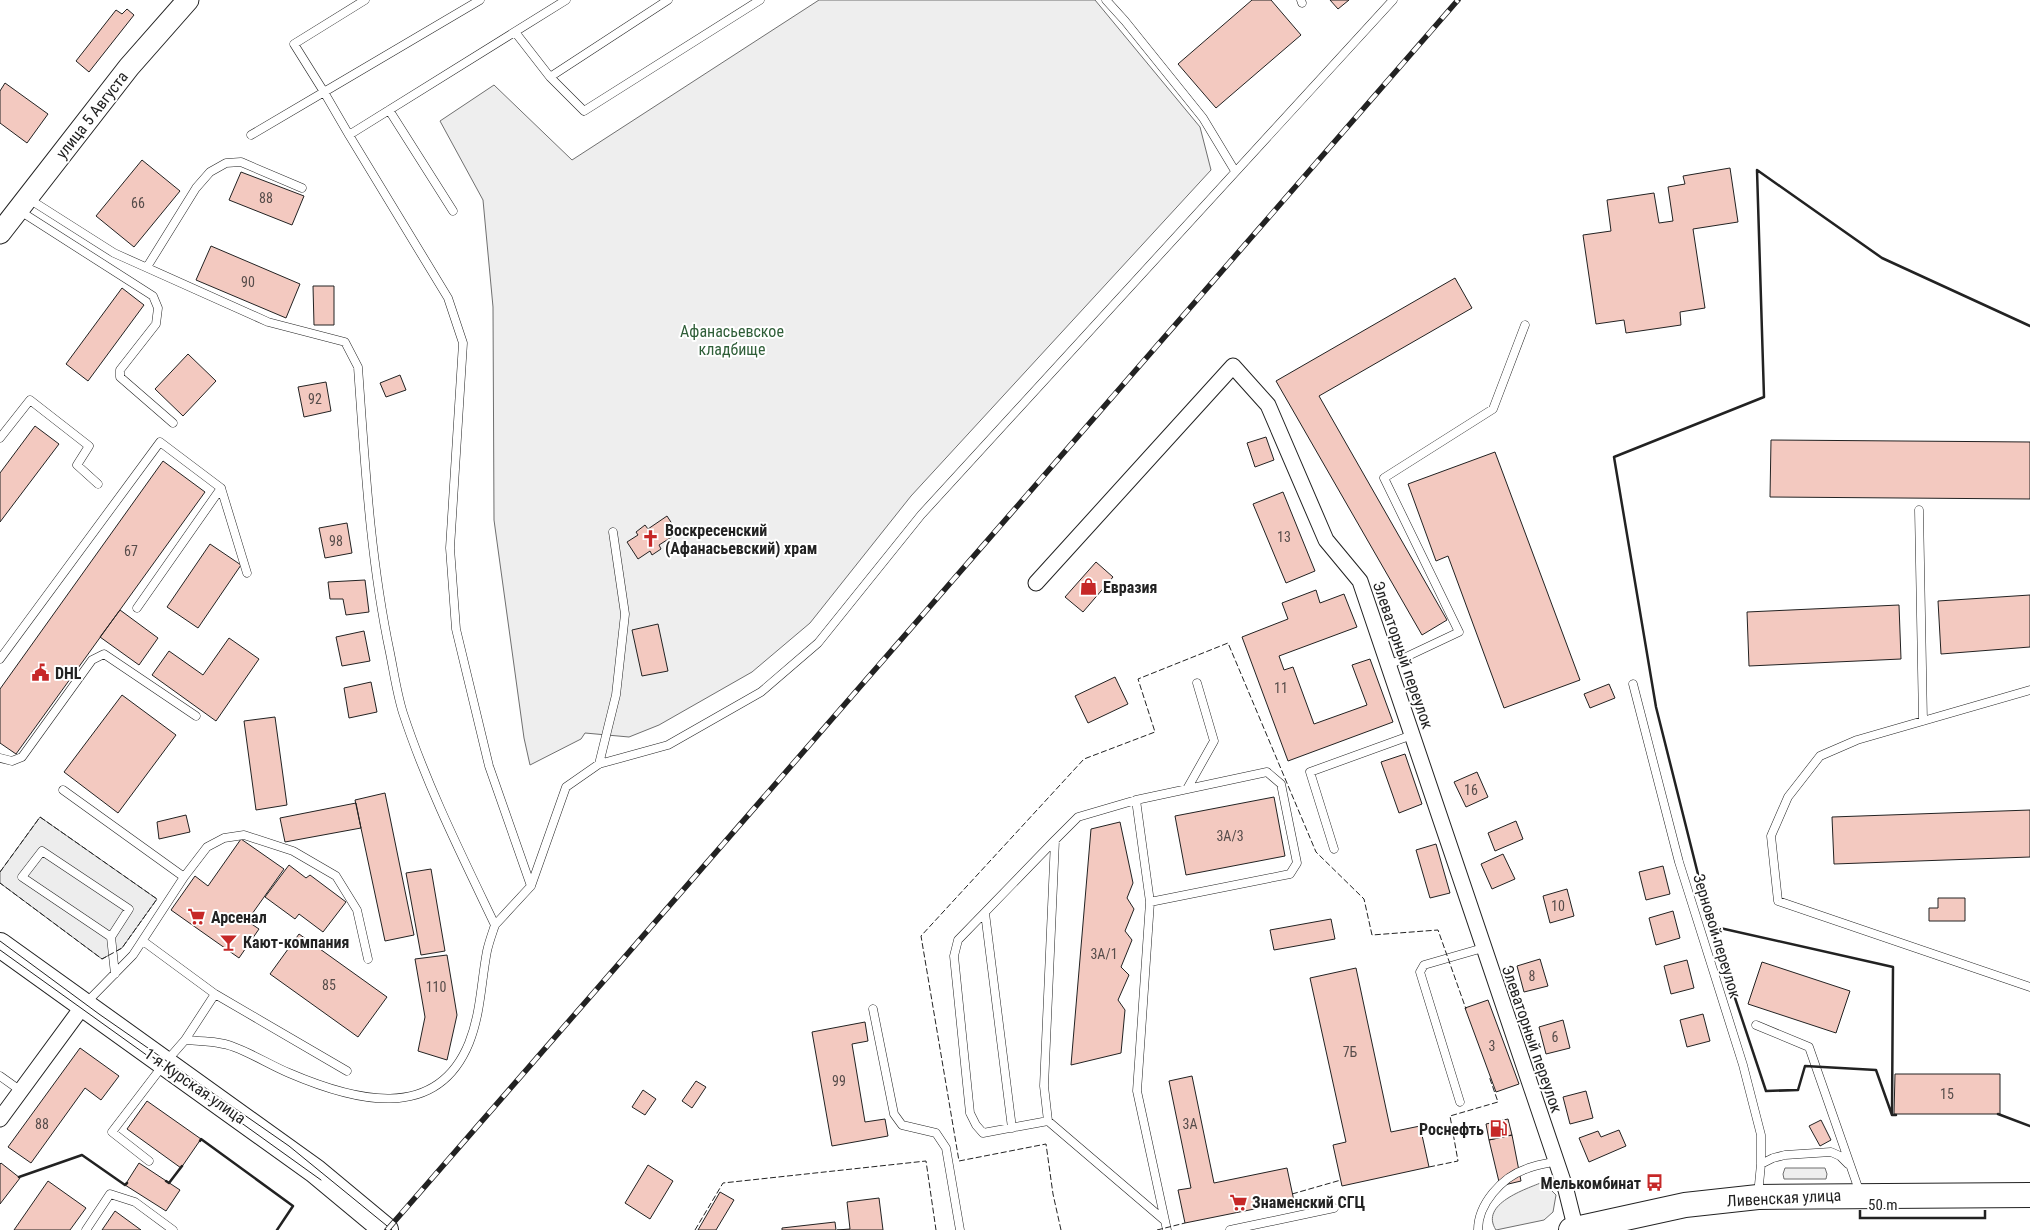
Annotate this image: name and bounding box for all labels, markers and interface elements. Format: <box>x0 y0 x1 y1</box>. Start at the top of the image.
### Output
street label: улица 5 Августа <box>52 68 132 162</box>
house number: 88 <box>259 190 273 206</box>
house number: 66 <box>131 195 145 211</box>
house number: 90 <box>241 274 255 290</box>
park label: Афанасьевское кладбище <box>680 322 784 359</box>
house number: 92 <box>308 391 322 407</box>
place label: Воскресенский (Афанасьевский) храм <box>665 521 817 558</box>
church icon: Воскресенский (Афанасьевский) храм <box>641 529 661 549</box>
house number: 13 <box>1277 529 1291 545</box>
house number: 98 <box>329 533 343 549</box>
house number: 67 <box>124 543 138 559</box>
shop icon: Евразия <box>1079 577 1099 597</box>
place label: Евразия <box>1103 578 1157 597</box>
street label: Элеваторный переулок <box>1369 579 1437 732</box>
public building icon: DHL <box>31 663 51 683</box>
place label: DHL <box>55 664 82 683</box>
house number: 11 <box>1274 680 1288 696</box>
house number: 16 <box>1464 782 1478 798</box>
house number: 3А/3 <box>1216 828 1244 844</box>
street label: Зерновой переулок <box>1689 872 1745 1001</box>
house number: 10 <box>1551 898 1565 914</box>
supermarket icon: Арсенал <box>187 907 207 927</box>
place label: Арсенал <box>211 908 267 927</box>
bar icon: Кают-компания <box>219 932 239 952</box>
place label: Кают-компания <box>243 933 349 952</box>
house number: 3А/1 <box>1090 946 1118 962</box>
street label: Элеваторный переулок <box>1498 963 1566 1116</box>
house number: 8 <box>1529 968 1536 984</box>
house number: 85 <box>322 977 336 993</box>
house number: 110 <box>426 979 446 995</box>
house number: 6 <box>1552 1029 1559 1045</box>
house number: 3 <box>1489 1038 1495 1054</box>
street label: 1-я Курская улица <box>141 1044 249 1128</box>
house number: 7Б <box>1343 1044 1358 1060</box>
house number: 99 <box>832 1073 846 1089</box>
house number: 15 <box>1940 1086 1954 1102</box>
house number: 88 <box>35 1116 49 1132</box>
house number: 3А <box>1183 1116 1197 1132</box>
fuel station icon: Роснефть <box>1488 1119 1508 1139</box>
place label: Роснефть <box>1419 1120 1484 1139</box>
bus stop icon: Мелькомбинат <box>1645 1173 1665 1193</box>
place label: Мелькомбинат <box>1541 1174 1641 1193</box>
street label: Ливенская улица <box>1726 1186 1842 1210</box>
scale bar <box>1860 1188 1985 1220</box>
supermarket icon: Знаменский СГЦ <box>1228 1192 1248 1212</box>
place label: Знаменский СГЦ <box>1252 1193 1365 1212</box>
text: 50 m <box>1868 1196 1898 1214</box>

